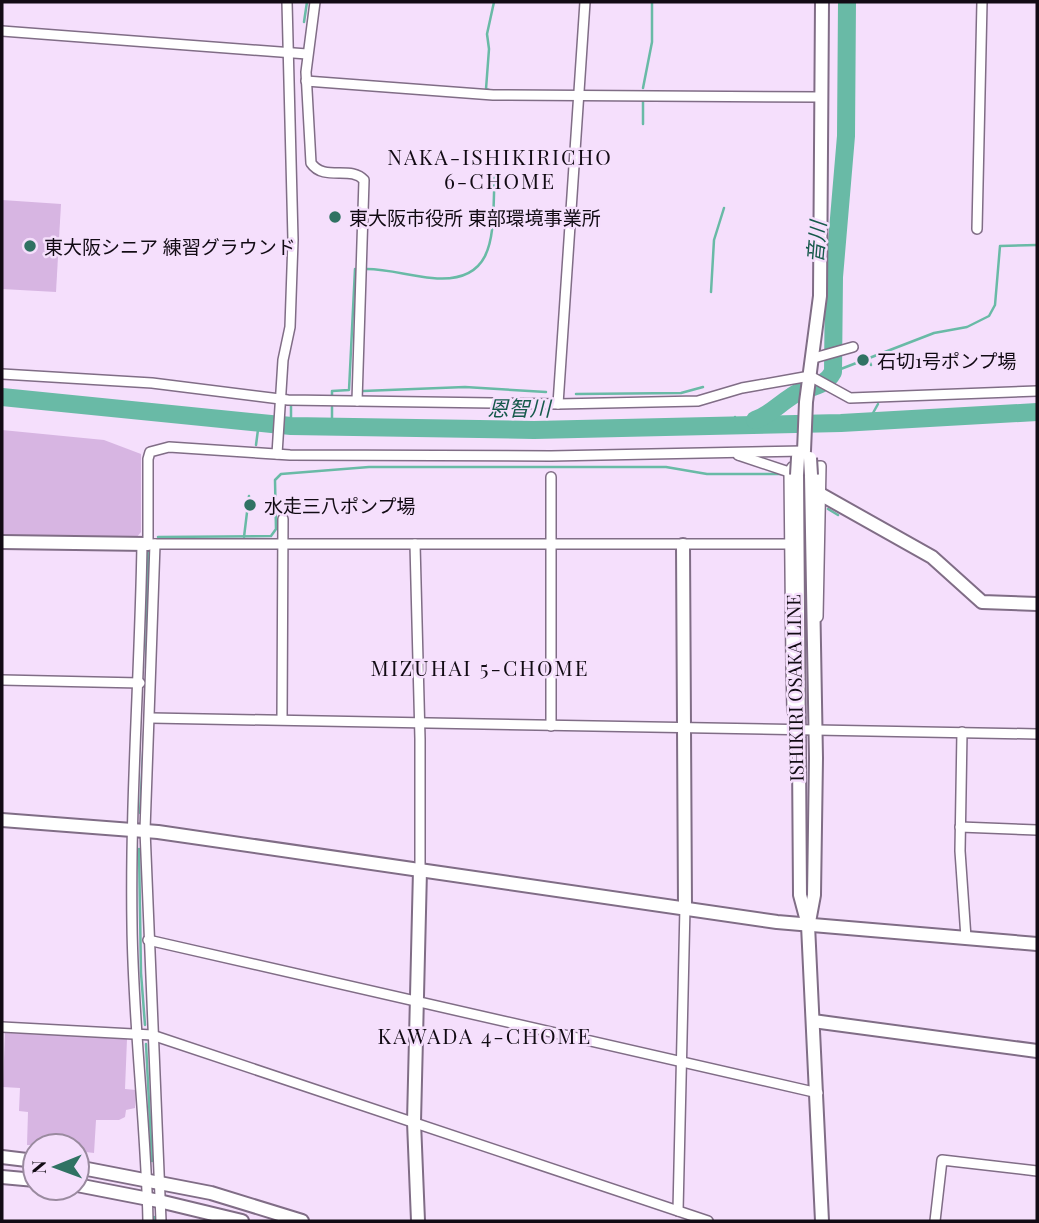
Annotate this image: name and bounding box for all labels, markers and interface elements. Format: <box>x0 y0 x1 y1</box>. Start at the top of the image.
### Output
district label: NAKA-ISHIKIRICHO 6-CHOME <box>387 142 613 194</box>
place label: 東大阪市役所 東部環境事業所 <box>349 204 601 230</box>
marker: 東大阪市役所 東部環境事業所 <box>327 209 343 225</box>
water label: 音川 <box>799 218 831 264</box>
place label: 東大阪シニア 練習グラウンド <box>44 233 296 259</box>
marker: 東大阪シニア 練習グラウンド <box>22 238 38 254</box>
place label: 石切1号ポンプ場 <box>877 347 1016 373</box>
marker: 石切1号ポンプ場 <box>855 352 871 368</box>
water label: 恩智川 <box>488 393 552 421</box>
place label: 水走三八ポンプ場 <box>264 492 415 518</box>
marker: 水走三八ポンプ場 <box>242 497 258 513</box>
street label: ISHIKIRI OSAKA LINE <box>779 594 809 782</box>
district label: MIZUHAI 5-CHOME <box>370 653 590 681</box>
district label: KAWADA 4-CHOME <box>378 1021 592 1049</box>
north arrow <box>21 1132 91 1202</box>
text: N <box>25 1160 51 1174</box>

